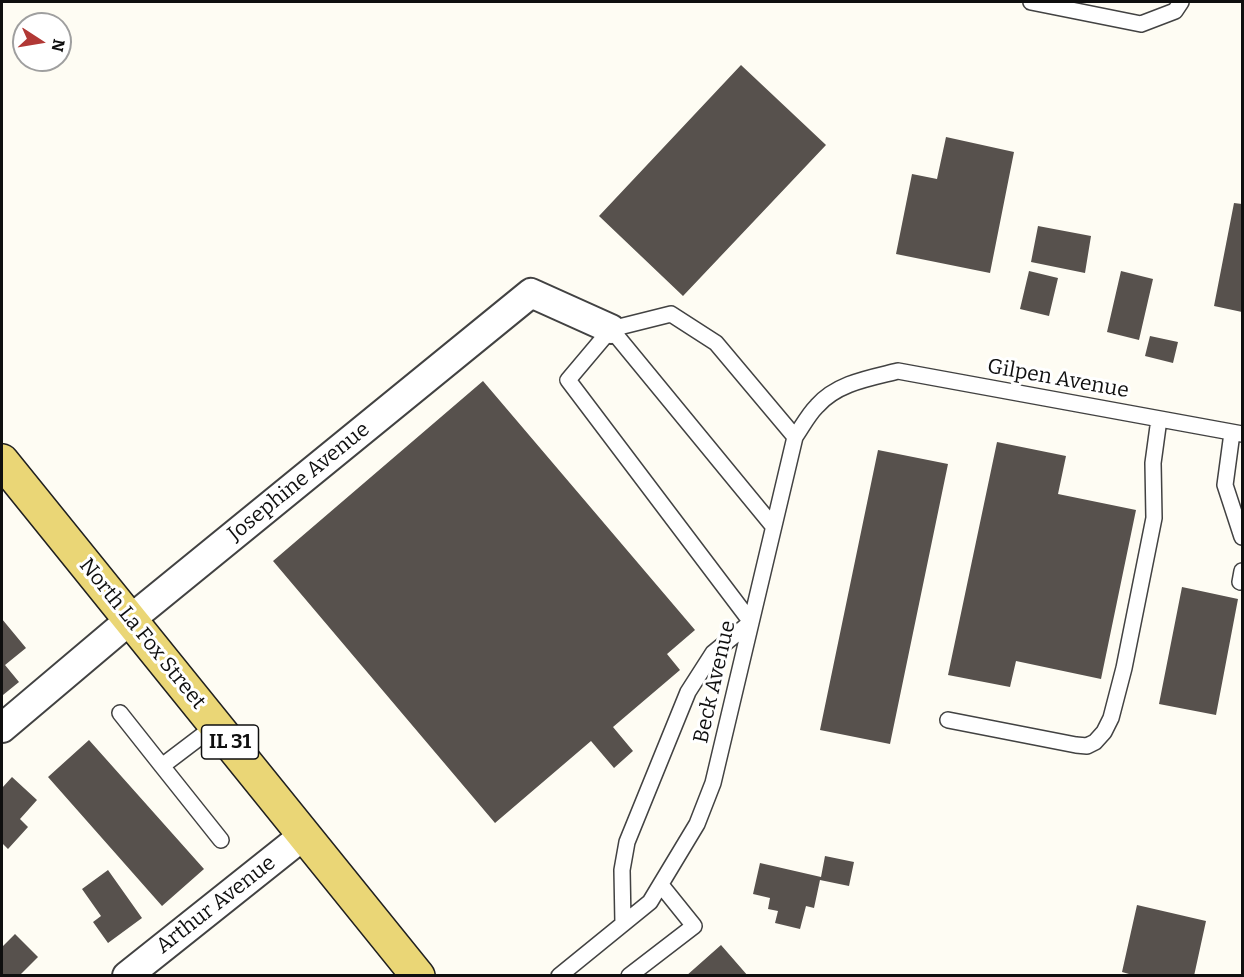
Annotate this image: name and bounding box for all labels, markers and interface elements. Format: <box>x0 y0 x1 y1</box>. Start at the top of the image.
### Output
north arrow <box>12 12 72 72</box>
text: N <box>48 37 69 53</box>
street label: Gilpen Avenue <box>985 354 1131 404</box>
street label: Josephine Avenue <box>223 417 375 547</box>
street label: North La Fox Street <box>73 554 211 714</box>
street label: Beck Avenue <box>689 618 741 746</box>
road number: IL 31 <box>202 725 258 759</box>
street label: Arthur Avenue <box>151 851 281 959</box>

